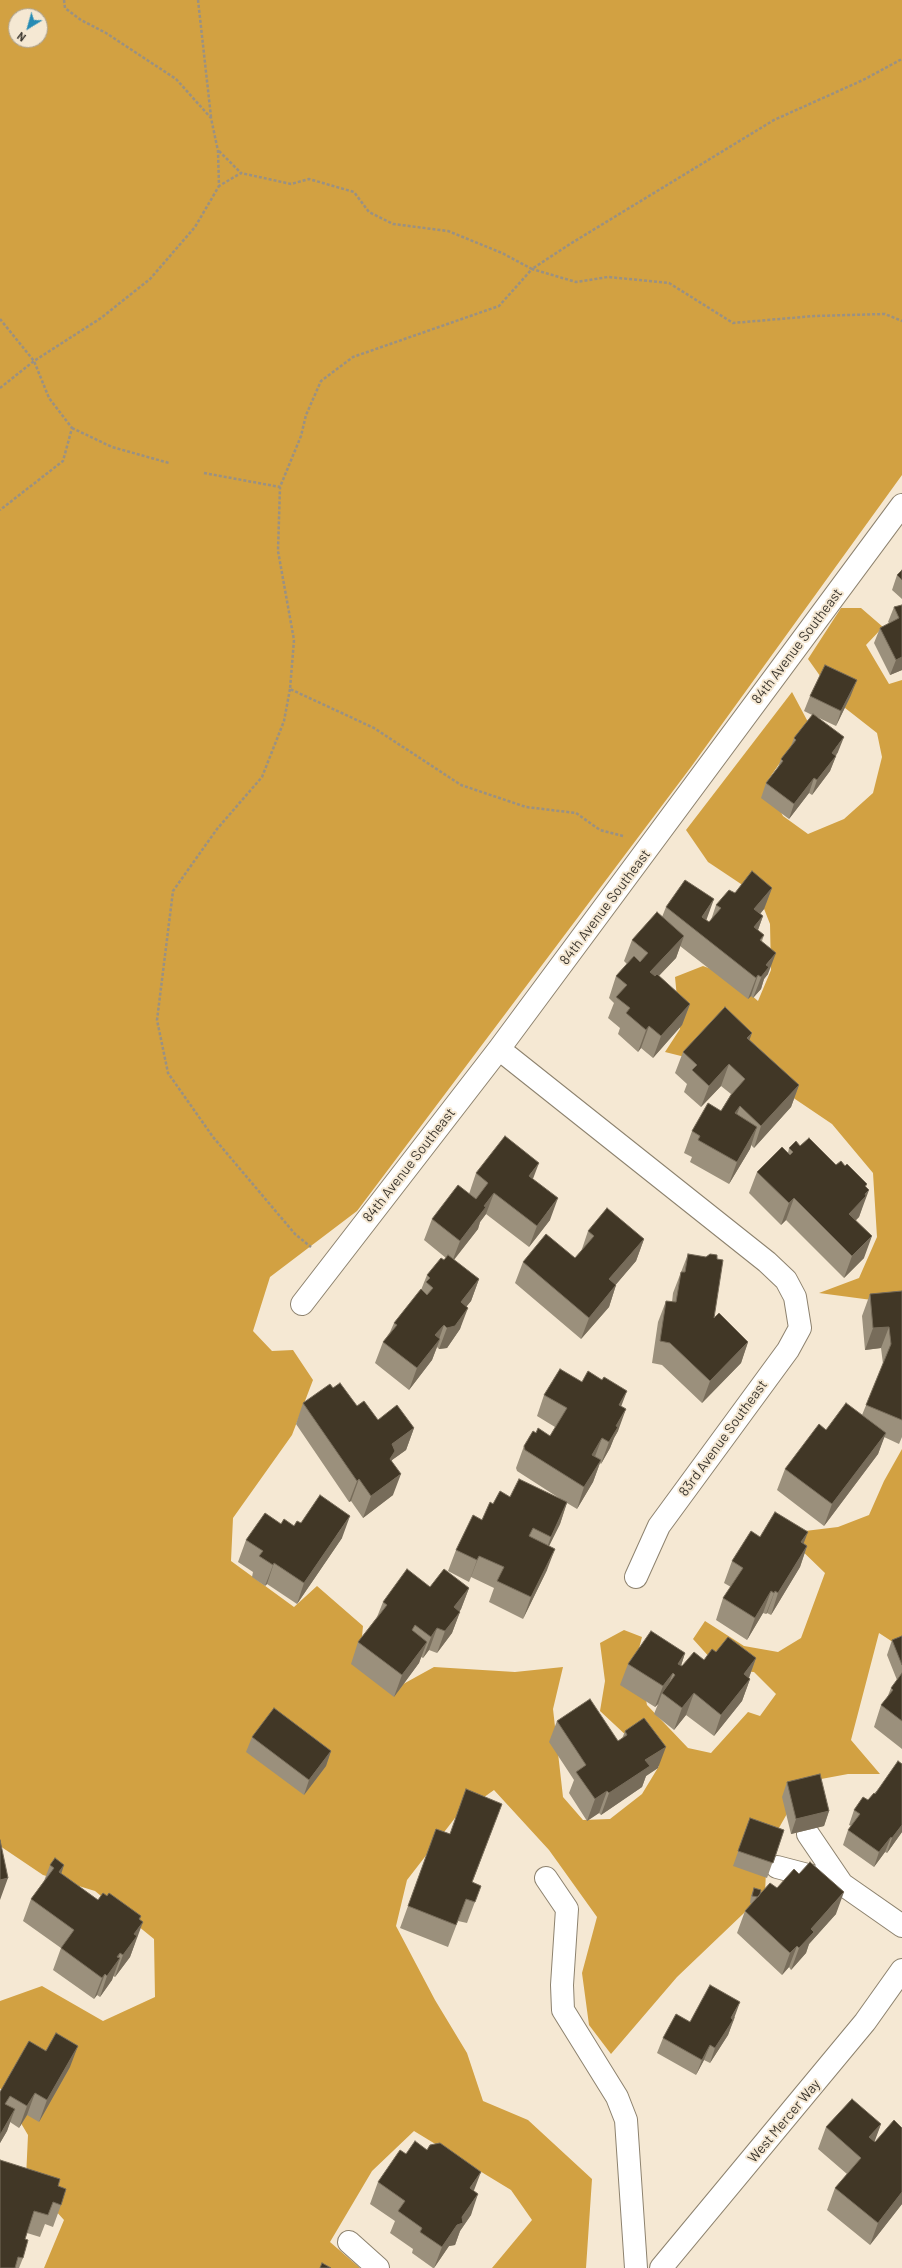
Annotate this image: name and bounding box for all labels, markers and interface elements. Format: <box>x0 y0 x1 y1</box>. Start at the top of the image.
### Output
north arrow <box>8 8 48 48</box>
text: N <box>14 30 28 45</box>
street label: 84th Avenue Southeast <box>748 585 846 707</box>
street label: 84th Avenue Southeast <box>556 846 654 968</box>
street label: 84th Avenue Southeast <box>359 1105 459 1225</box>
street label: 83rd Avenue Southeast <box>675 1377 771 1499</box>
street label: West Mercer Way <box>744 2076 824 2166</box>

